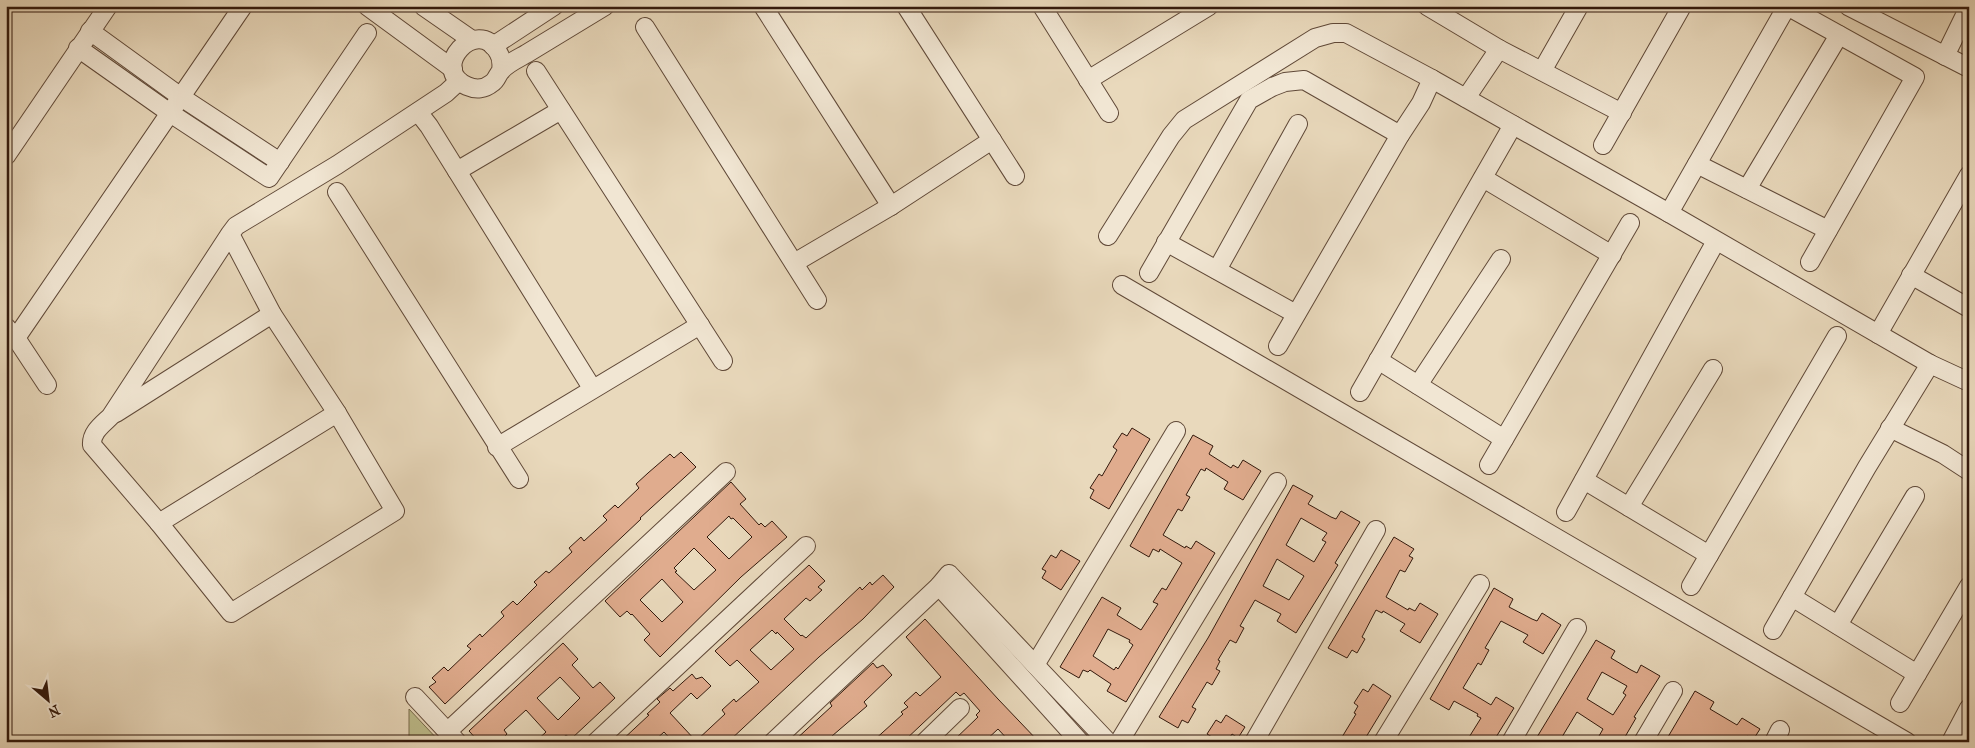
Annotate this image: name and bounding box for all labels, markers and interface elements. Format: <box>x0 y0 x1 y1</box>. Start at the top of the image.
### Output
north arrow <box>22 676 72 726</box>
text: N <box>45 701 63 721</box>

